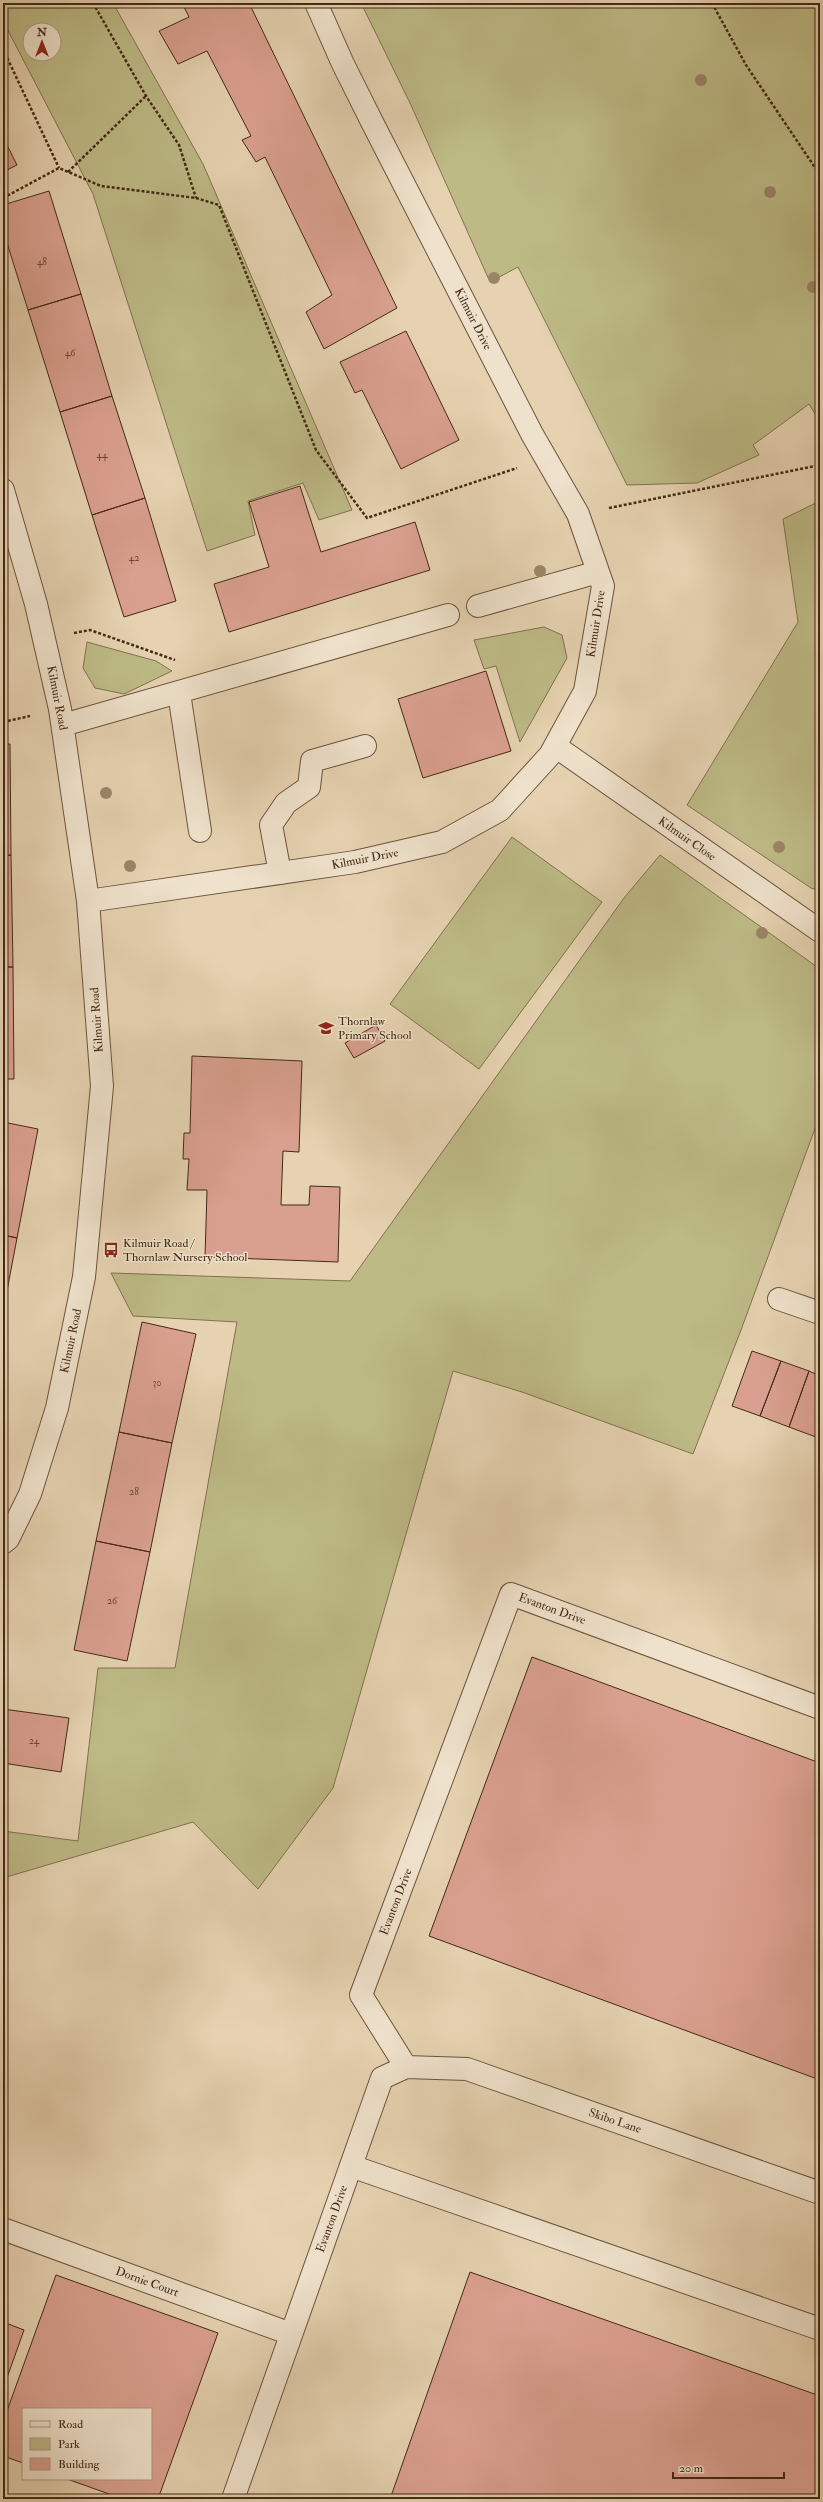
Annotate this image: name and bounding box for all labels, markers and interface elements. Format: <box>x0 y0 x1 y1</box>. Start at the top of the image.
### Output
north arrow <box>22 22 62 62</box>
text: N <box>36 26 48 39</box>
house number: 48 <box>37 256 47 268</box>
street label: Kilmuir Drive <box>451 285 495 353</box>
house number: 46 <box>65 347 76 359</box>
house number: 44 <box>97 449 108 461</box>
house number: 42 <box>129 552 139 564</box>
street label: Kilmuir Drive <box>583 589 609 659</box>
street label: Kilmuir Road <box>43 664 71 732</box>
street label: Kilmuir Close <box>655 814 719 864</box>
street label: Kilmuir Drive <box>330 845 400 873</box>
street label: Kilmuir Road <box>87 987 107 1053</box>
place label: Thornlaw Primary School <box>338 1014 411 1043</box>
school or university icon: Thornlaw Primary School <box>317 1019 335 1037</box>
place label: Kilmuir Road / Thornlaw Nursery School <box>123 1236 247 1265</box>
bus stop icon: Kilmuir Road / Thornlaw Nursery School <box>102 1241 120 1259</box>
street label: Kilmuir Road <box>57 1307 85 1375</box>
house number: 30 <box>153 1377 161 1389</box>
house number: 28 <box>129 1486 139 1498</box>
street label: Evanton Drive <box>516 1590 588 1628</box>
house number: 26 <box>107 1595 118 1607</box>
house number: 24 <box>29 1735 40 1747</box>
street label: Evanton Drive <box>376 1866 416 1938</box>
street label: Skibo Lane <box>587 2105 643 2137</box>
street label: Evanton Drive <box>313 2183 351 2255</box>
street label: Dornie Court <box>113 2264 181 2300</box>
legend <box>22 2408 152 2480</box>
text: Road <box>58 2417 83 2432</box>
text: Park <box>58 2437 80 2452</box>
scale bar <box>673 2454 784 2480</box>
text: Building <box>58 2457 101 2472</box>
text: 20 m <box>679 2461 704 2476</box>

